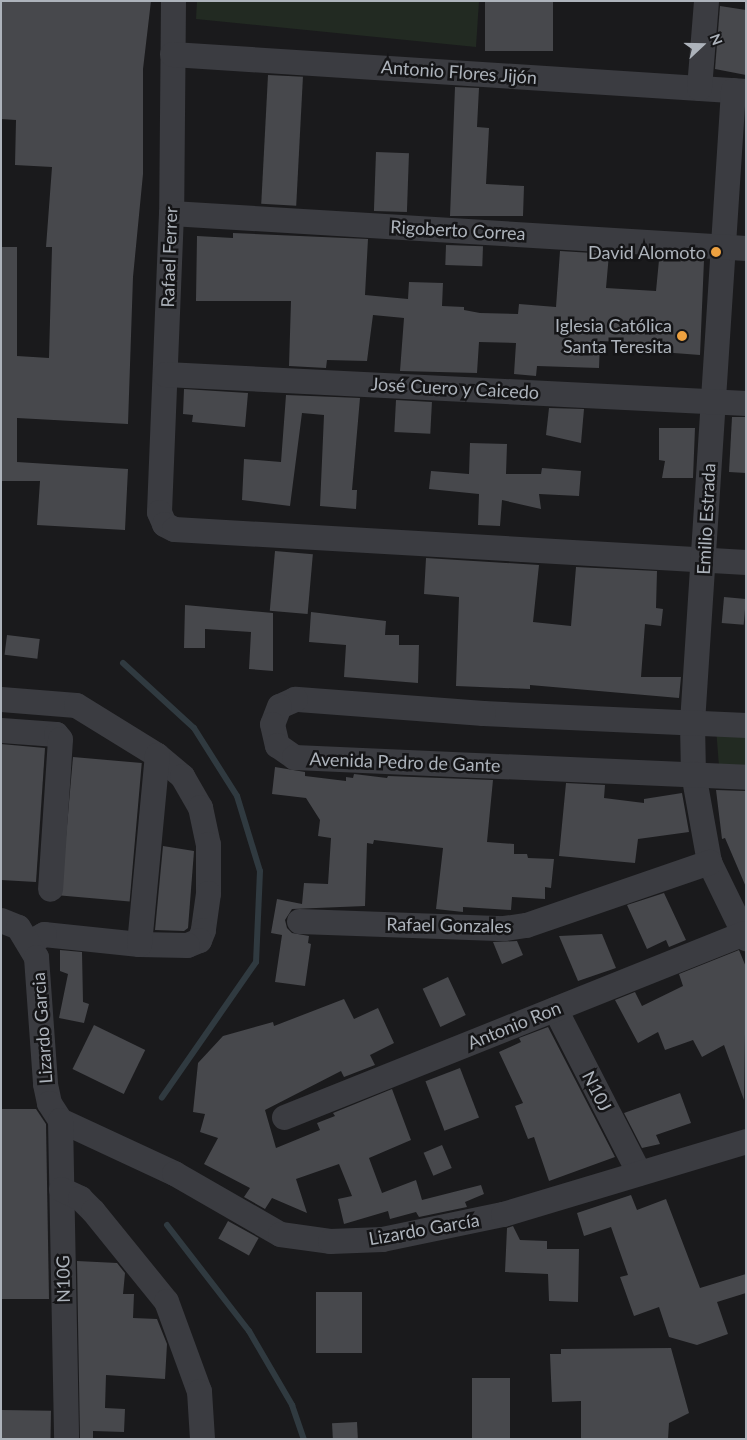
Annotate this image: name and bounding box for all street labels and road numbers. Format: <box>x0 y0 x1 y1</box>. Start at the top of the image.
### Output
street label: Antonio Flores Jijón <box>380 56 538 88</box>
street label: Rafael Ferrer <box>156 206 182 308</box>
street label: Rigoberto Correa <box>390 216 526 244</box>
street label: José Cuero y Caicedo <box>370 373 540 403</box>
street label: Emilio Estrada <box>692 463 720 575</box>
street label: Avenida Pedro de Gante <box>309 748 501 776</box>
street label: Rafael Gonzales <box>386 913 512 937</box>
street label: Lizardo Garcia <box>27 971 57 1085</box>
street label: Antonio Ron <box>464 996 564 1054</box>
street label: N10J <box>578 1067 616 1115</box>
street label: Lizardo García <box>367 1209 481 1249</box>
street label: N10G <box>52 1255 74 1303</box>

